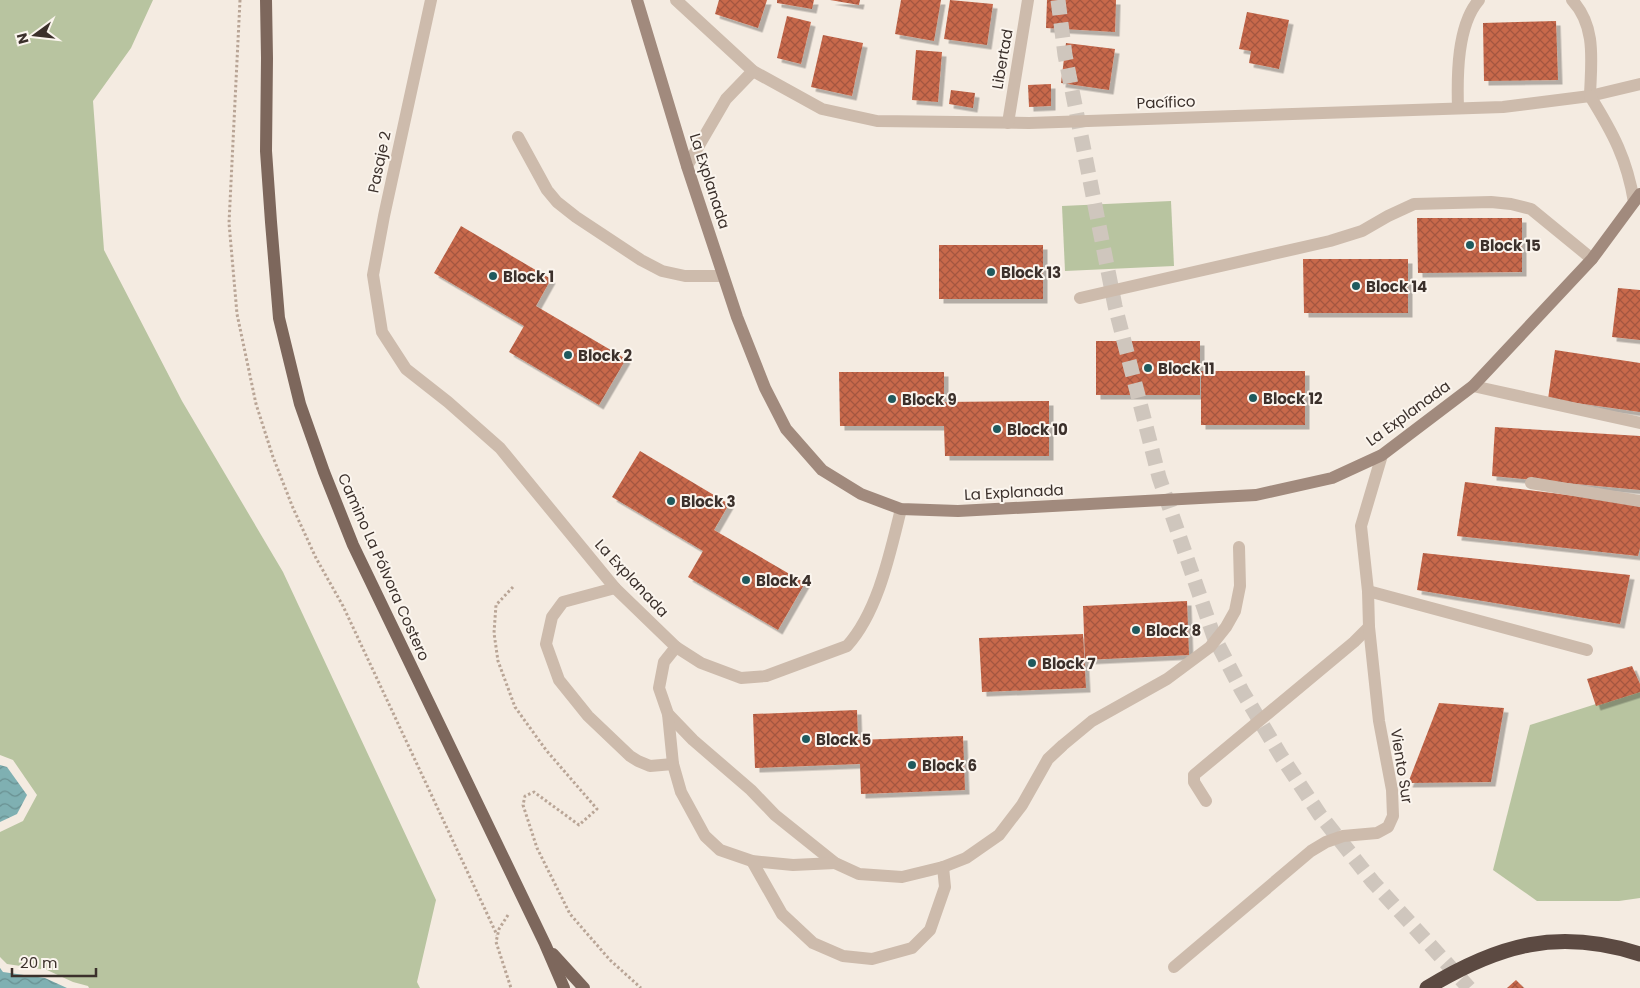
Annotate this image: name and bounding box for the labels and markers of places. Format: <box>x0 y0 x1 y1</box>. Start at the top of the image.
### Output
place label: Block 15 <box>1480 235 1541 256</box>
marker: Block 15 <box>1464 239 1476 251</box>
place label: Block 13 <box>1001 262 1061 283</box>
place label: Block 1 <box>503 266 554 287</box>
marker: Block 13 <box>985 266 997 278</box>
marker: Block 1 <box>487 270 499 282</box>
place label: Block 14 <box>1366 276 1427 297</box>
marker: Block 14 <box>1350 280 1362 292</box>
place label: Block 2 <box>578 345 632 366</box>
marker: Block 2 <box>562 349 574 361</box>
place label: Block 11 <box>1158 358 1215 379</box>
marker: Block 11 <box>1142 362 1154 374</box>
place label: Block 12 <box>1263 388 1323 409</box>
place label: Block 9 <box>902 389 957 410</box>
marker: Block 12 <box>1247 392 1259 404</box>
marker: Block 9 <box>886 393 898 405</box>
place label: Block 10 <box>1007 419 1068 440</box>
marker: Block 10 <box>991 423 1003 435</box>
place label: Block 3 <box>681 491 735 512</box>
marker: Block 3 <box>665 495 677 507</box>
place label: Block 4 <box>756 570 812 591</box>
marker: Block 4 <box>740 574 752 586</box>
place label: Block 8 <box>1146 620 1201 641</box>
marker: Block 8 <box>1130 624 1142 636</box>
place label: Block 7 <box>1042 653 1095 674</box>
marker: Block 7 <box>1026 657 1038 669</box>
place label: Block 5 <box>816 729 871 750</box>
marker: Block 5 <box>800 733 812 745</box>
place label: Block 6 <box>922 755 977 776</box>
marker: Block 6 <box>906 759 918 771</box>

